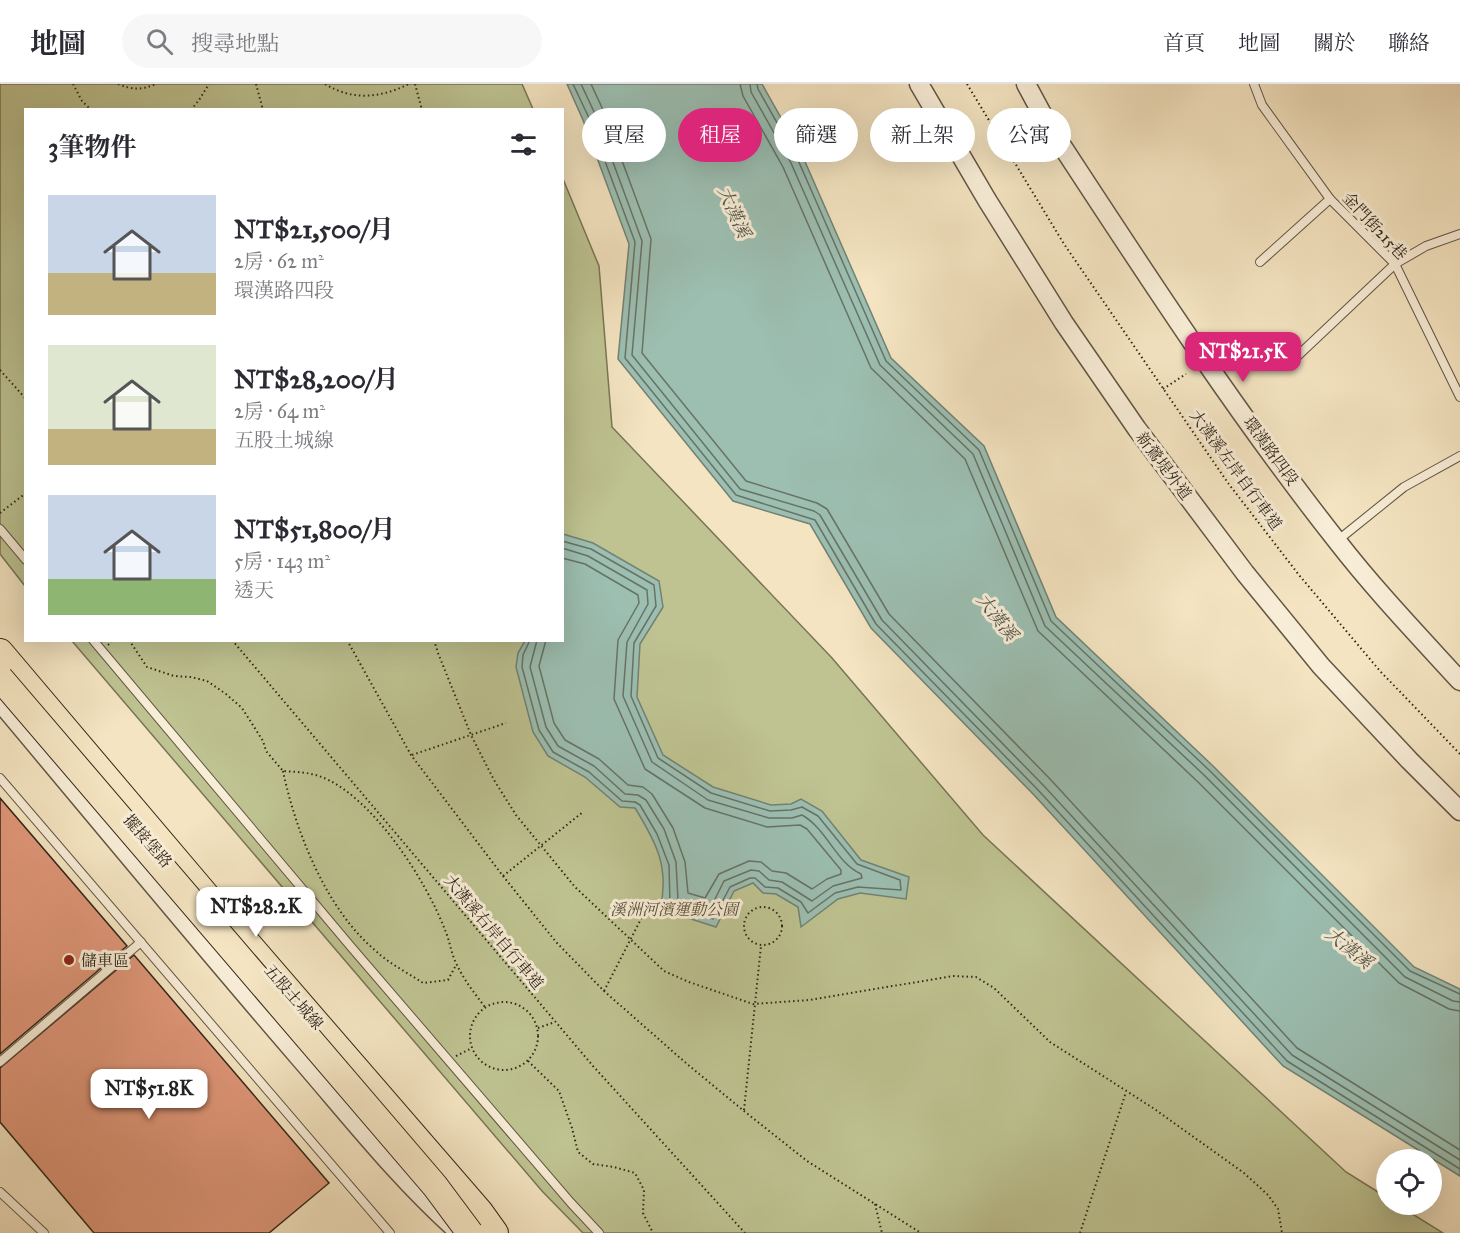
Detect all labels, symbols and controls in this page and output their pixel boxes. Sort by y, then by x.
search box [122,14,542,68]
icon: search [143,25,176,58]
text: 地圖 [30,26,86,61]
text: 搜尋地點 [191,30,279,57]
text: 首頁 [1163,30,1205,56]
text: 地圖 [1238,30,1280,56]
text: 關於 [1313,30,1355,56]
text: 聯絡 [1388,30,1430,56]
chip: 買屋 [582,108,666,162]
chip: 租屋 [678,108,762,162]
chip: 篩選 [774,108,858,162]
chip: 新上架 [870,108,975,162]
chip: 公寓 [987,108,1071,162]
icon: filters [507,128,540,161]
text: 3筆物件 [48,131,136,163]
water label: 大漢溪 [713,183,756,243]
street label: 金門街215巷 [1339,188,1411,264]
text: NT$21,500/月 [234,213,394,245]
icon: home [96,219,168,291]
text: 2房 · 62 m² [234,249,324,273]
text: 環漢路四段 [234,278,334,302]
pin: NT$21.5K [1181,332,1305,383]
text: NT$21.5K [1199,339,1287,363]
text: NT$28,200/月 [234,363,399,395]
icon: home [96,369,168,441]
text: 2房 · 64 m² [234,399,325,423]
street label: 大漢溪左岸自行車道 [1186,406,1286,534]
street label: 環漢路四段 [1240,413,1302,489]
text: 五股土城線 [234,428,334,452]
street label: 新鶯堤外道 [1132,428,1196,504]
text: NT$51,800/月 [234,513,396,545]
icon: home [96,519,168,591]
text: 5房 · 143 m² [234,549,330,573]
text: 透天 [234,578,274,602]
water label: 大漢溪 [972,589,1024,647]
street label: 擺接堡路 [120,811,176,871]
street label: 大漢溪右岸自行車道 [440,871,548,993]
pin: NT$28.2K [194,887,318,938]
text: NT$28.2K [210,894,302,918]
park label: 溪洲河濱運動公園 [610,900,741,919]
water label: 大漢溪 [1321,922,1378,975]
place label: 儲車區 [81,951,129,970]
marker: 儲車區 [62,953,76,967]
street label: 五股土城線 [261,961,327,1033]
pin: NT$51.8K [87,1069,211,1120]
text: NT$51.8K [105,1076,193,1100]
map controls [1376,1149,1442,1215]
button: locate [1376,1149,1442,1215]

